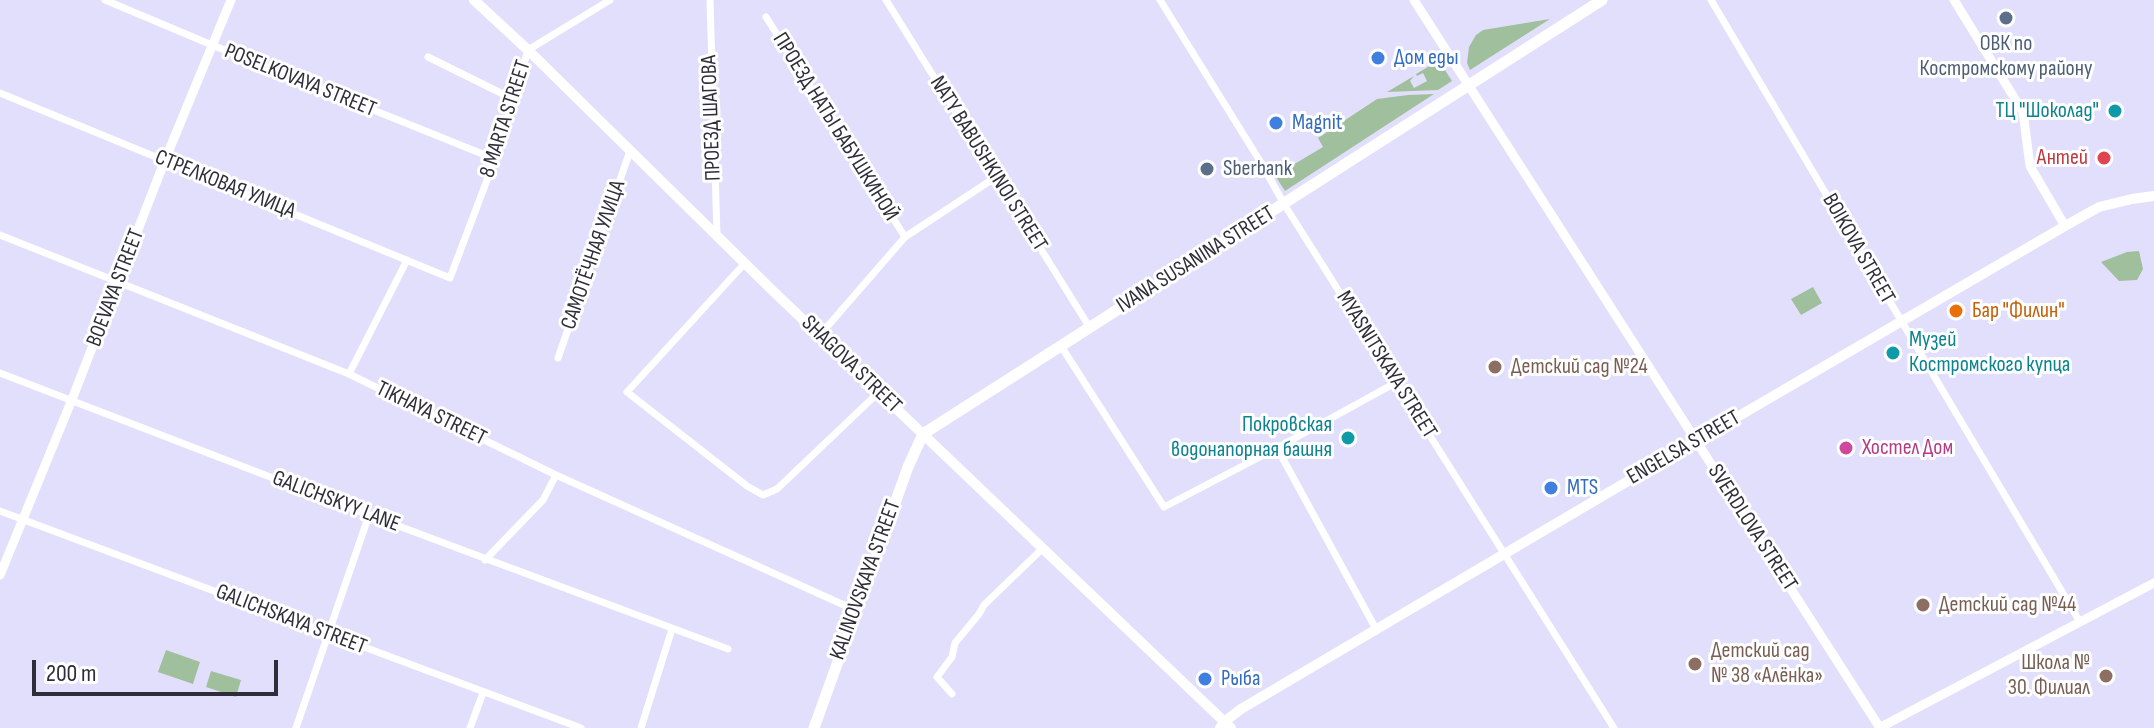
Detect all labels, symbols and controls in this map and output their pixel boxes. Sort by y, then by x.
marker: ОВК по Костромскому району [1997,9,2015,27]
street label: ПРОЕЗД НАТЫ БАБУШКИНОЙ [766,28,904,226]
place label: ОВК по Костромскому району [1920,31,2092,82]
street label: POSELKOVAYA STREET [220,39,380,123]
place label: Дом еды [1394,45,1458,71]
marker: Дом еды [1369,49,1387,67]
street label: ПРОЕЗД ШАГОВА [697,55,727,181]
street label: 8 MARTA STREET [475,57,537,181]
street label: NATY BABUSHKINOI STREET [923,72,1053,256]
place label: ТЦ "Шоколад" [1996,98,2099,124]
marker: ТЦ "Шоколад" [2106,102,2124,120]
place label: Magnit [1292,110,1343,136]
marker: Magnit [1267,114,1285,132]
street label: СТРЕЛКОВАЯ УЛИЦА [151,145,299,225]
place label: Антей [2037,145,2088,171]
marker: Антей [2095,149,2113,167]
place label: Sberbank [1223,156,1292,182]
marker: Sberbank [1198,160,1216,178]
street label: САМОТЁЧНАЯ УЛИЦА [556,177,632,333]
street label: BOIKOVA STREET [1816,189,1900,309]
street label: IVANA SUSANINA STREET [1112,201,1280,319]
street label: BOEVAYA STREET [81,225,151,351]
street label: MYASNITSKAYA STREET [1330,286,1442,444]
place label: Бар "Филин" [1972,298,2065,324]
marker: Бар "Филин" [1947,302,1965,320]
street label: SHAGOVA STREET [795,311,907,419]
place label: Музей Костромского купца [1909,327,2070,378]
marker: Музей Костромского купца [1884,344,1902,362]
place label: Детский сад №24 [1511,354,1648,380]
marker: Детский сад №24 [1486,358,1504,376]
street label: TIKHAYA STREET [372,376,490,452]
street label: ENGELSA STREET [1623,405,1745,491]
place label: Покровская водонапорная башня [1171,412,1332,464]
marker: Покровская водонапорная башня [1339,429,1357,447]
place label: Хостел Дом [1862,435,1953,461]
marker: Хостел Дом [1837,439,1855,457]
street label: SVERDLOVA STREET [1701,460,1803,596]
street label: GALICHSKYY LANE [269,466,403,538]
place label: MTS [1567,475,1598,501]
marker: MTS [1542,479,1560,497]
street label: KALINOVSKAYA STREET [825,496,907,664]
street label: GALICHSKAYA STREET [212,579,370,661]
place label: Детский сад №44 [1939,592,2076,618]
marker: Детский сад №44 [1914,596,1932,614]
place label: Детский сад № 38 «Алёнка» [1711,638,1823,690]
scale bar [36,644,282,694]
place label: Школа № 30. Филиал [2008,650,2090,702]
marker: Детский сад № 38 «Алёнка» [1686,655,1704,673]
text: 200 m [46,659,97,688]
place label: Рыба [1221,666,1260,692]
marker: Школа № 30. Филиал [2097,667,2115,685]
marker: Рыба [1196,670,1214,688]

